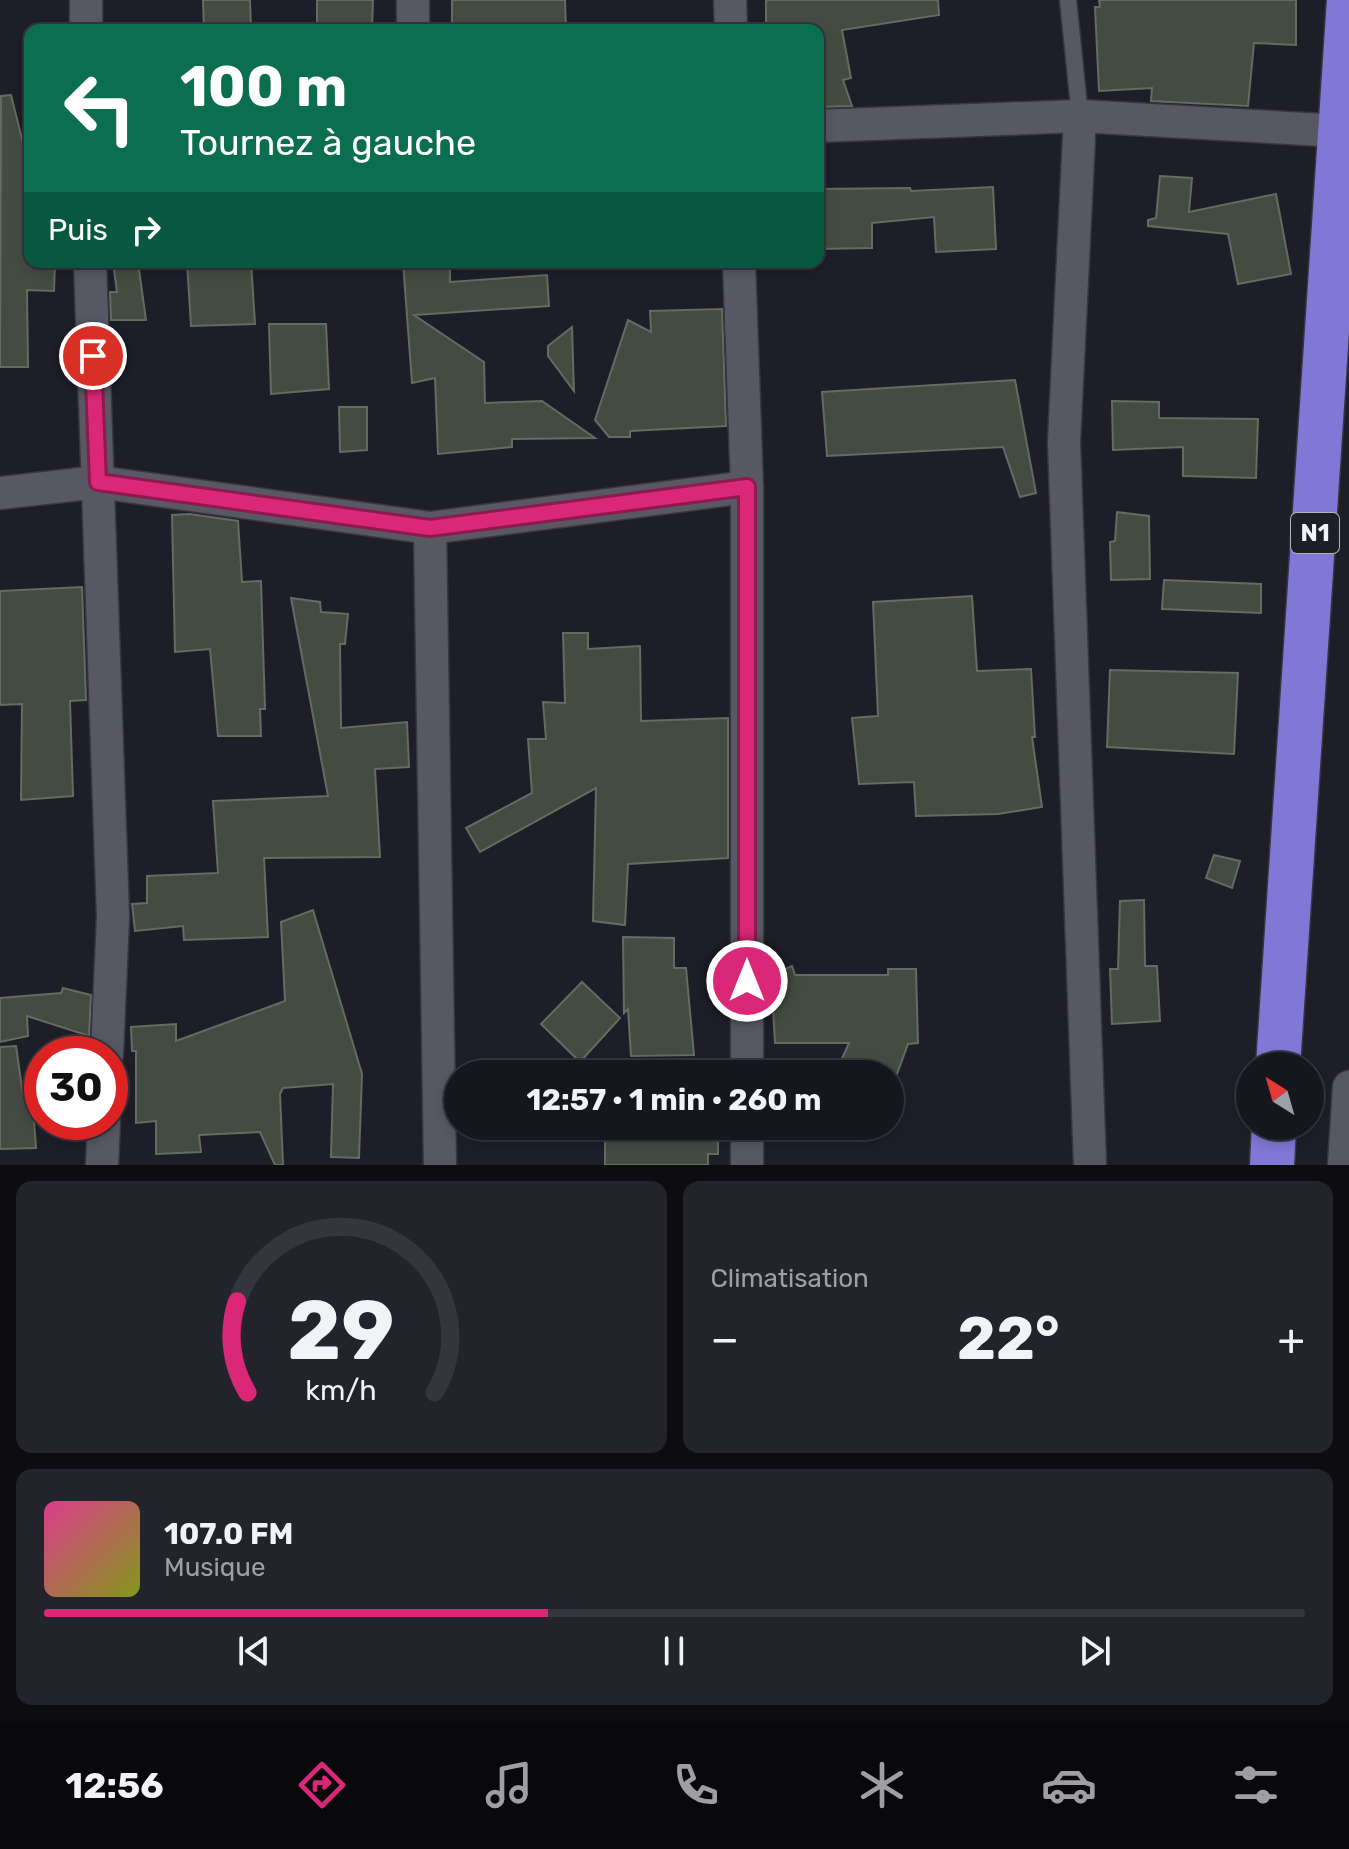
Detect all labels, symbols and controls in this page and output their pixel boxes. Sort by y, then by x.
text: 100 m [180,54,347,120]
icon: left [48,56,152,160]
text: Tournez à gauche [180,121,476,164]
icon: right [124,208,168,252]
text: Puis [48,212,108,248]
pin [59,322,127,390]
icon: arrive [71,334,115,378]
road number: N1 [1291,513,1339,553]
position arrow [705,939,789,1023]
speed limit sign: 30 [24,1036,128,1140]
north arrow [1236,1052,1324,1140]
map controls [1236,1052,1324,1140]
text: 12:57 · 1 min · 260 m [526,1082,822,1118]
text: Climatisation [711,1263,869,1294]
text: 29 [288,1281,395,1380]
text: 22° [957,1303,1060,1374]
text: − [711,1313,739,1365]
text: + [1278,1313,1305,1365]
text: km/h [306,1373,377,1407]
text: 107.0 FM [164,1516,293,1552]
text: Musique [164,1552,266,1583]
icon: previous [232,1629,276,1673]
icon: pause [652,1629,696,1673]
icon: next [1073,1629,1117,1673]
icon: directions [294,1757,350,1813]
icon: music [481,1757,537,1813]
icon: phone [668,1757,724,1813]
icon: climate [854,1757,910,1813]
icon: car [1041,1757,1097,1813]
icon: filters [1228,1757,1284,1813]
text: 12:56 [65,1764,164,1807]

